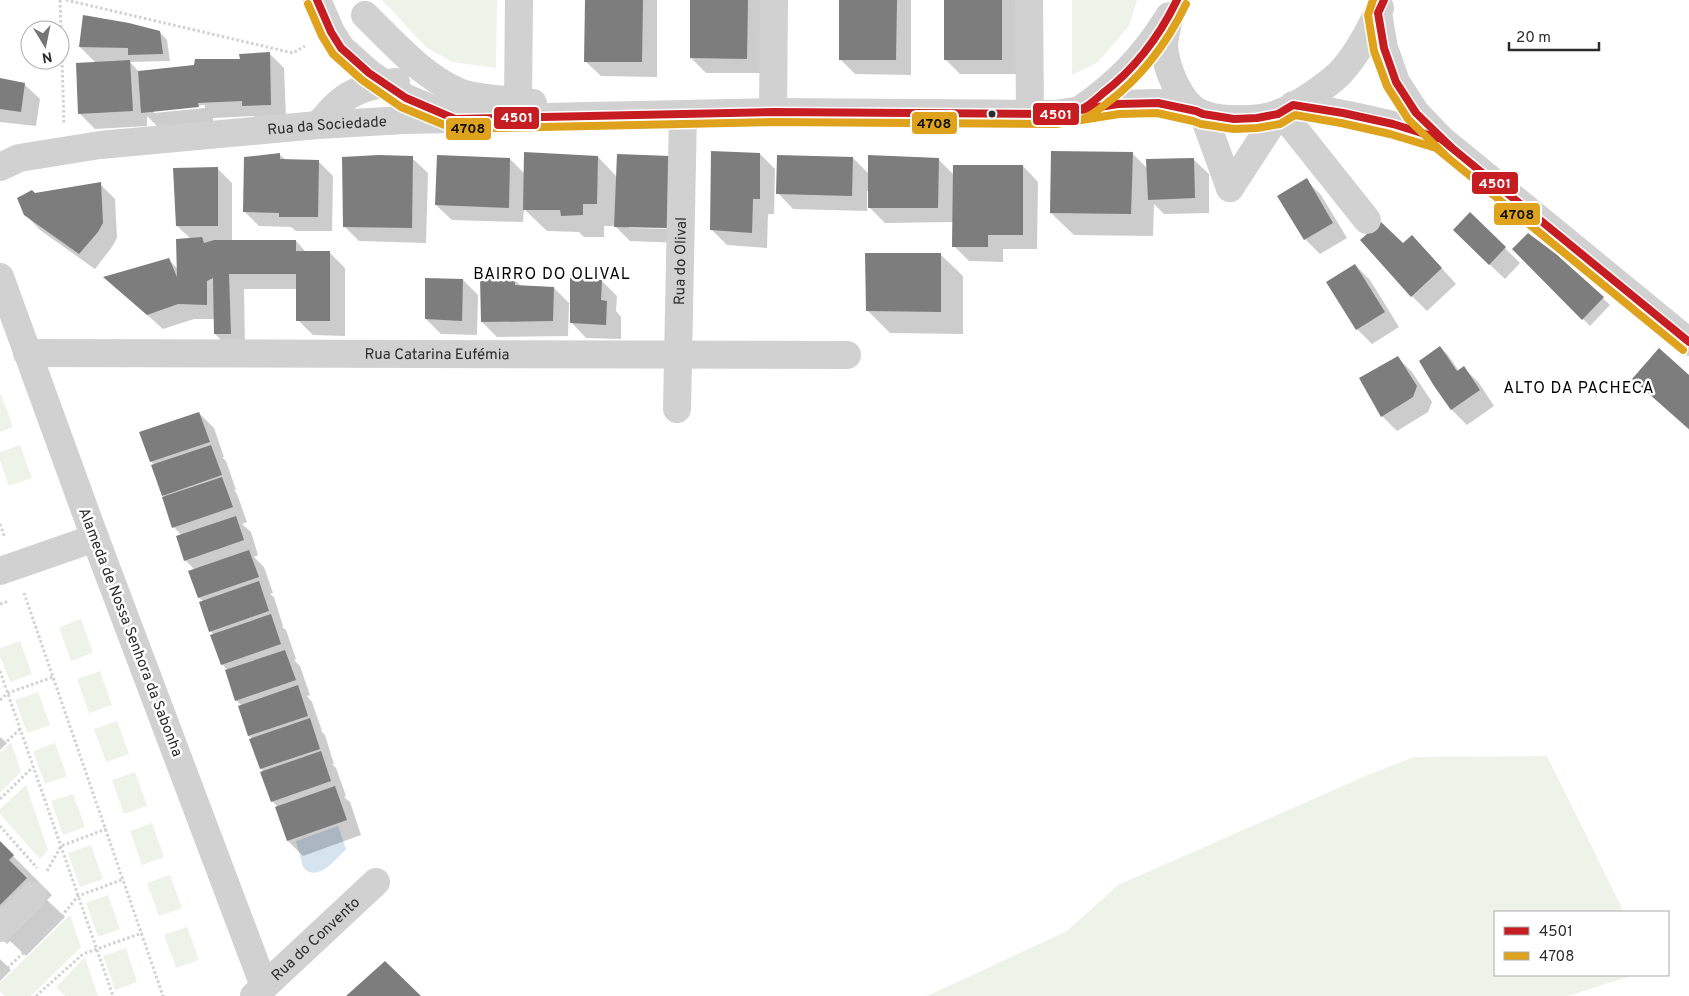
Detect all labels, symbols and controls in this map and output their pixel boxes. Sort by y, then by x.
north arrow [20,20,70,70]
scale bar [1509,20,1599,52]
text: 20 m [1516,29,1551,48]
text: N [41,47,53,66]
line badge: 4501 [1032,102,1080,126]
line badge: 4501 [493,106,540,130]
text: 4501 [1040,107,1072,124]
unlabelled marker [987,109,997,119]
text: 4501 [501,110,533,127]
line badge: 4708 [911,111,958,135]
street label: Rua da Sociedade [267,113,387,141]
text: 4708 [917,116,951,133]
line badge: 4708 [445,117,492,141]
text: 4708 [451,121,485,138]
line badge: 4501 [1471,171,1519,195]
text: 4501 [1479,176,1511,193]
line badge: 4708 [1493,202,1541,226]
text: 4708 [1500,207,1534,224]
street label: Rua do Olival [671,217,692,305]
district label: BAIRRO DO OLIVAL [473,265,631,285]
street label: Rua Catarina Eufémia [365,346,509,365]
district label: ALTO DA PACHECA [1503,379,1655,399]
street label: Alameda de Nossa Senhora da Sabonha [73,505,186,760]
street label: Rua do Convento [268,894,365,986]
legend [1494,911,1669,976]
text: 4501 [1539,923,1573,942]
text: 4708 [1539,948,1574,967]

